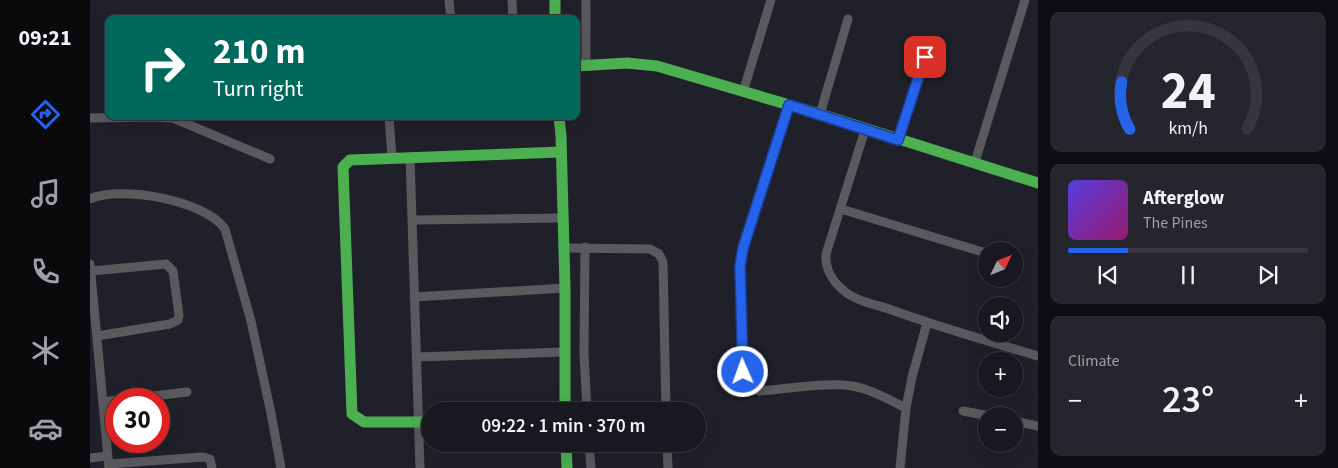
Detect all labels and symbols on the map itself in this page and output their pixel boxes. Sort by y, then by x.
pin [904,36,946,78]
north arrow [978,242,1022,288]
position arrow [716,345,768,397]
speed limit sign: 30 [105,388,170,453]

